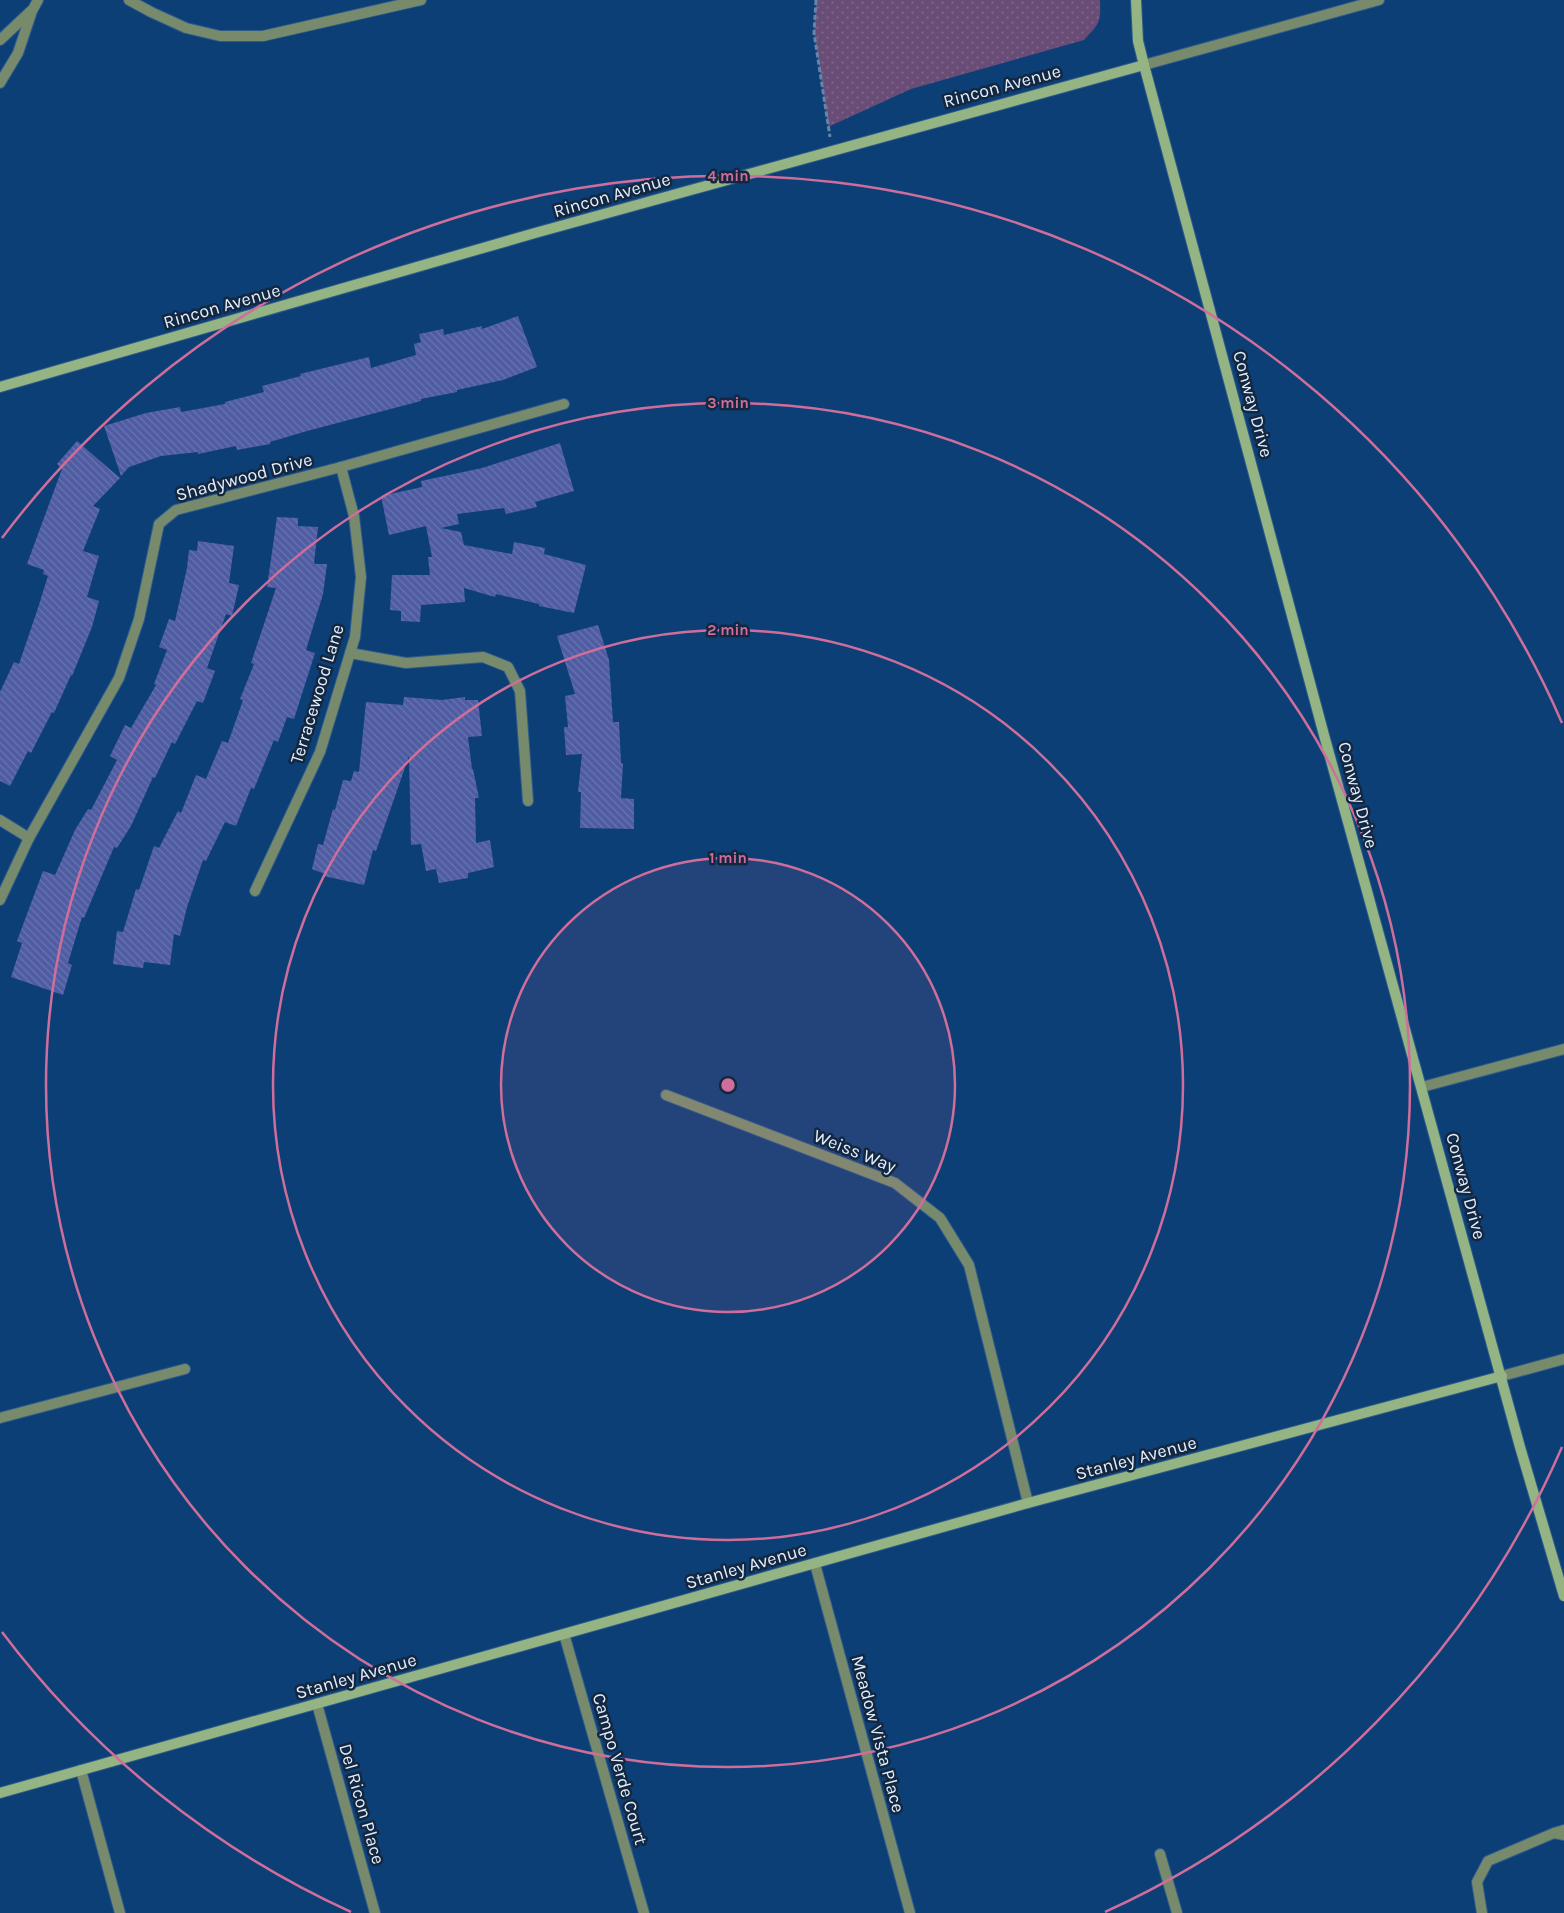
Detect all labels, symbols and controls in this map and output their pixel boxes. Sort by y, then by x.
street label: Rincon Avenue [941,60,1063,112]
text: 4 min [707,167,749,185]
street label: Rincon Avenue [551,168,673,222]
street label: Rincon Avenue [161,279,283,333]
street label: Conway Drive [1228,348,1278,460]
text: 3 min [707,394,749,412]
street label: Shadywood Drive [173,448,315,506]
text: 2 min [707,621,749,639]
street label: Terracewood Lane [285,622,349,766]
street label: Conway Drive [1333,739,1383,851]
text: 1 min [709,849,747,867]
centre of rings [719,1076,737,1094]
street label: Weiss Way [810,1124,900,1178]
street label: Conway Drive [1441,1130,1491,1242]
street label: Stanley Avenue [1073,1431,1199,1485]
street label: Stanley Avenue [683,1538,809,1594]
street label: Stanley Avenue [293,1648,419,1704]
street label: Meadow Vista Place [846,1653,910,1815]
street label: Campo Verde Court [588,1691,652,1848]
street label: Del Ricon Place [334,1741,390,1867]

